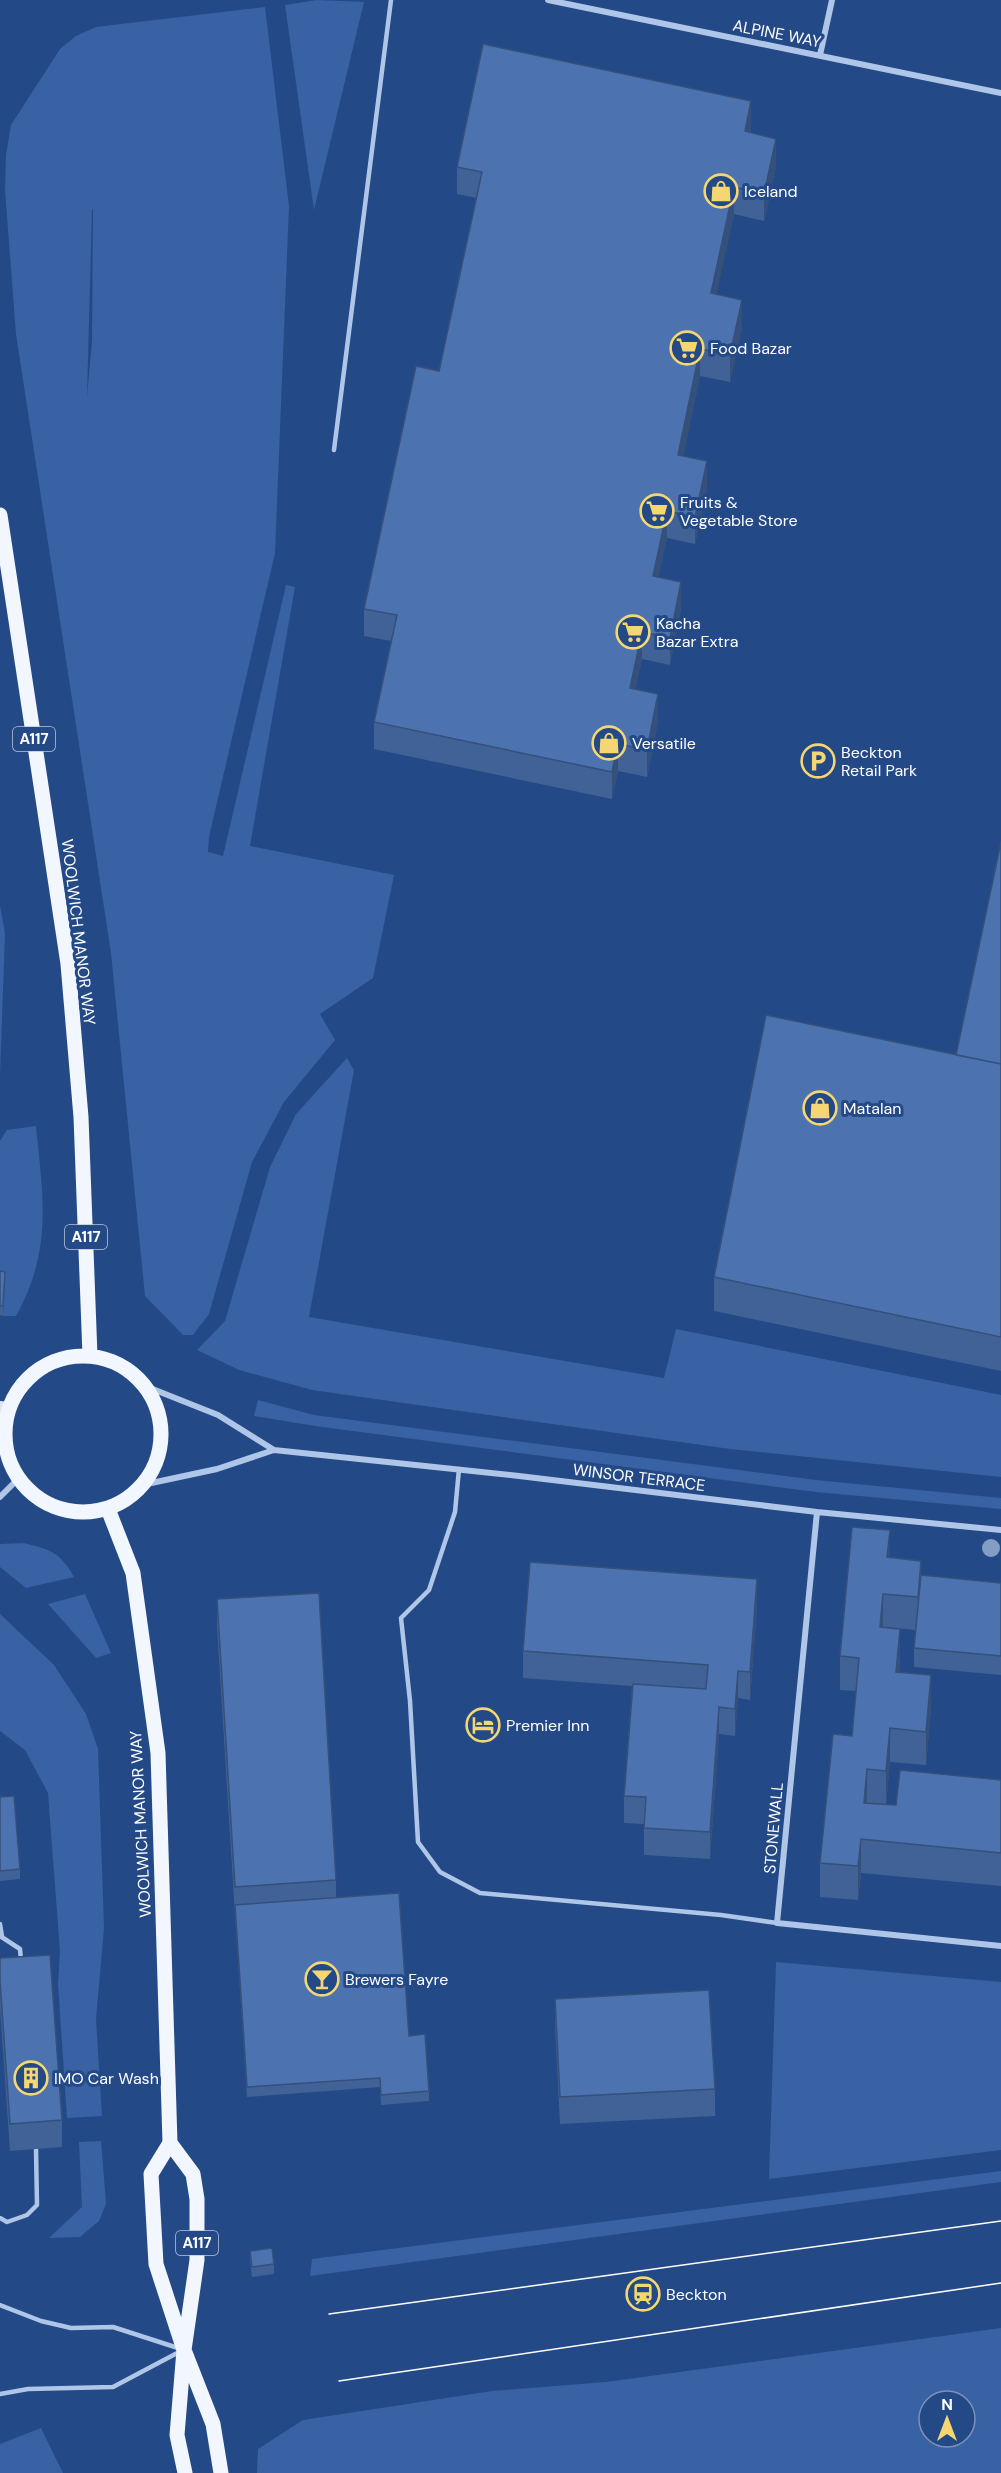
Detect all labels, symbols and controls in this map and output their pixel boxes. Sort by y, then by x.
street label: ALPINE WAY [731,15,823,52]
shop icon: Iceland [703,173,739,209]
place label: Iceland [744,181,797,202]
supermarket icon: Food Bazar [669,330,705,366]
place label: Food Bazar [710,338,792,359]
place label: Fruits & Vegetable Store [680,492,798,531]
supermarket icon: Fruits & Vegetable Store [639,493,675,529]
place label: Kacha Bazar Extra [656,613,738,652]
supermarket icon: Kacha Bazar Extra [615,614,651,650]
shop icon: Versatile [591,725,627,761]
road number: A117 [13,727,55,751]
place label: Versatile [632,733,696,754]
place label: Beckton Retail Park [841,742,917,781]
parking icon: Beckton Retail Park [800,743,836,779]
street label: WOOLWICH MANOR WAY [57,838,100,1026]
shop icon: Matalan [802,1090,838,1126]
place label: Matalan [843,1098,901,1119]
road number: A117 [65,1225,107,1249]
street label: WINSOR TERRACE [572,1459,706,1496]
hotel icon: Premier Inn [465,1707,501,1743]
place label: Premier Inn [506,1715,589,1736]
street label: WOOLWICH MANOR WAY [125,1730,156,1918]
street label: STONEWALL [759,1781,788,1875]
bar icon: Brewers Fayre [304,1961,340,1997]
place label: Brewers Fayre [345,1969,448,1990]
building icon: IMO Car Wash [13,2060,49,2096]
place label: IMO Car Wash [54,2068,159,2089]
road number: A117 [176,2231,218,2255]
station icon: Beckton [625,2276,661,2312]
place label: Beckton [666,2284,727,2305]
north arrow [917,2389,977,2449]
text: N [941,2394,953,2415]

